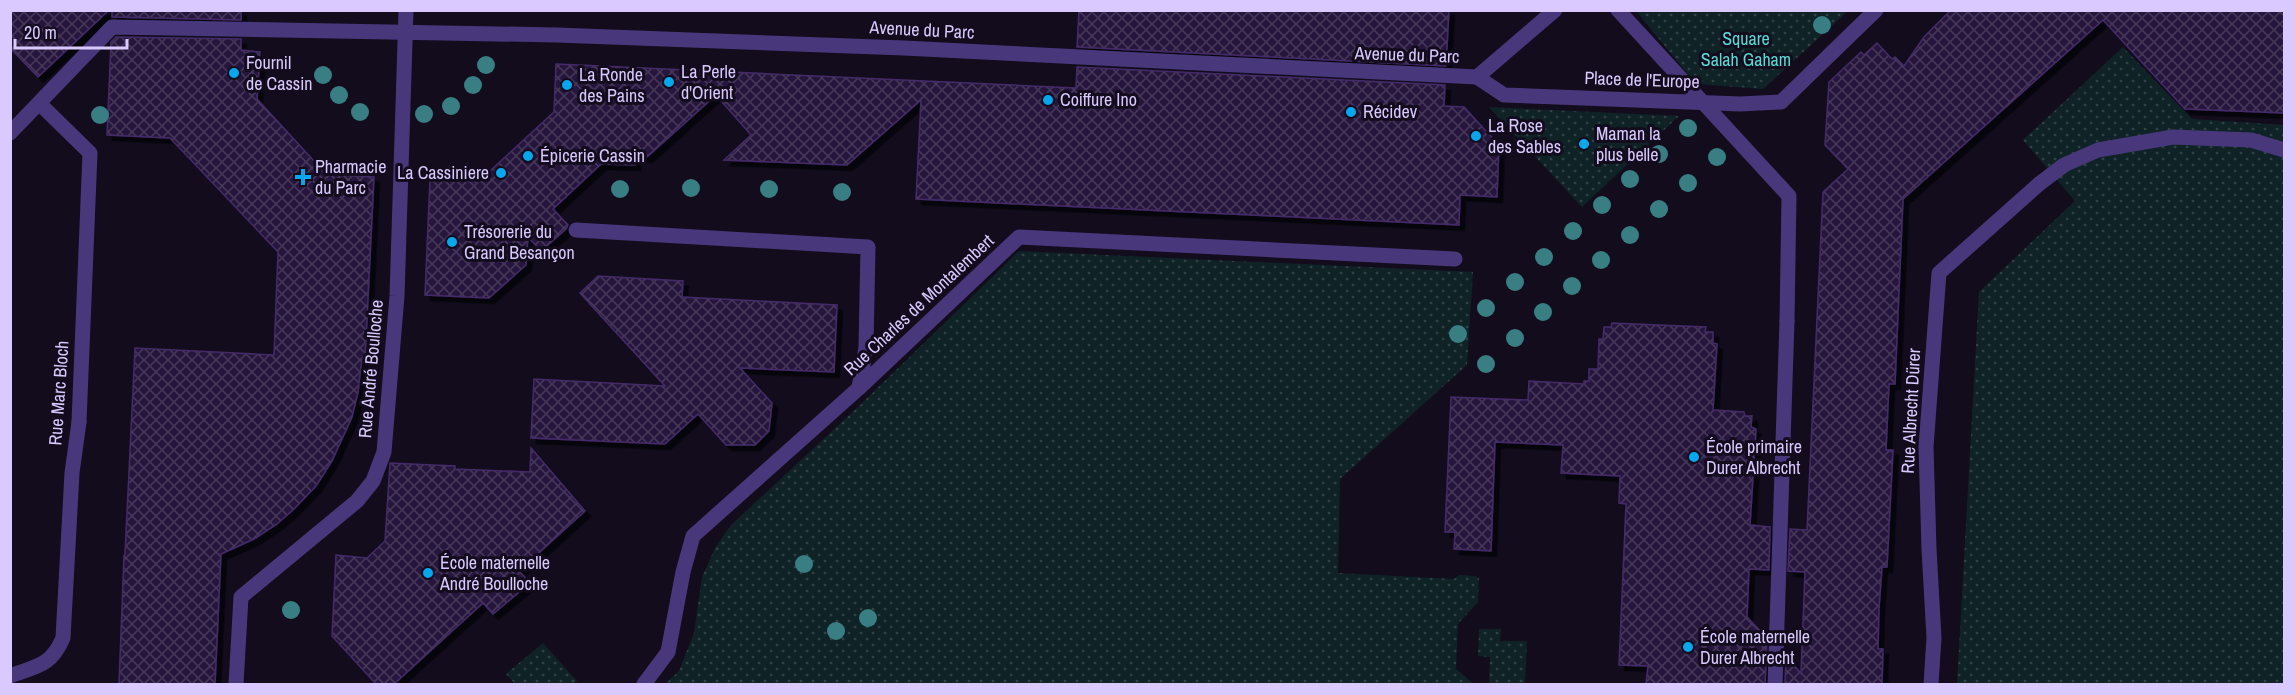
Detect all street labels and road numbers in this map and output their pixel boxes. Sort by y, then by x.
street label: Avenue du Parc [868,14,975,45]
street label: Avenue du Parc [1353,40,1460,69]
street label: Place de l'Europe [1584,65,1700,94]
street label: Rue Charles de Montalembert [838,228,999,381]
street label: Rue André Boulloche [352,299,389,439]
street label: Rue Marc Bloch [42,340,75,446]
street label: Rue Albrecht Dürer [1895,348,1926,474]

